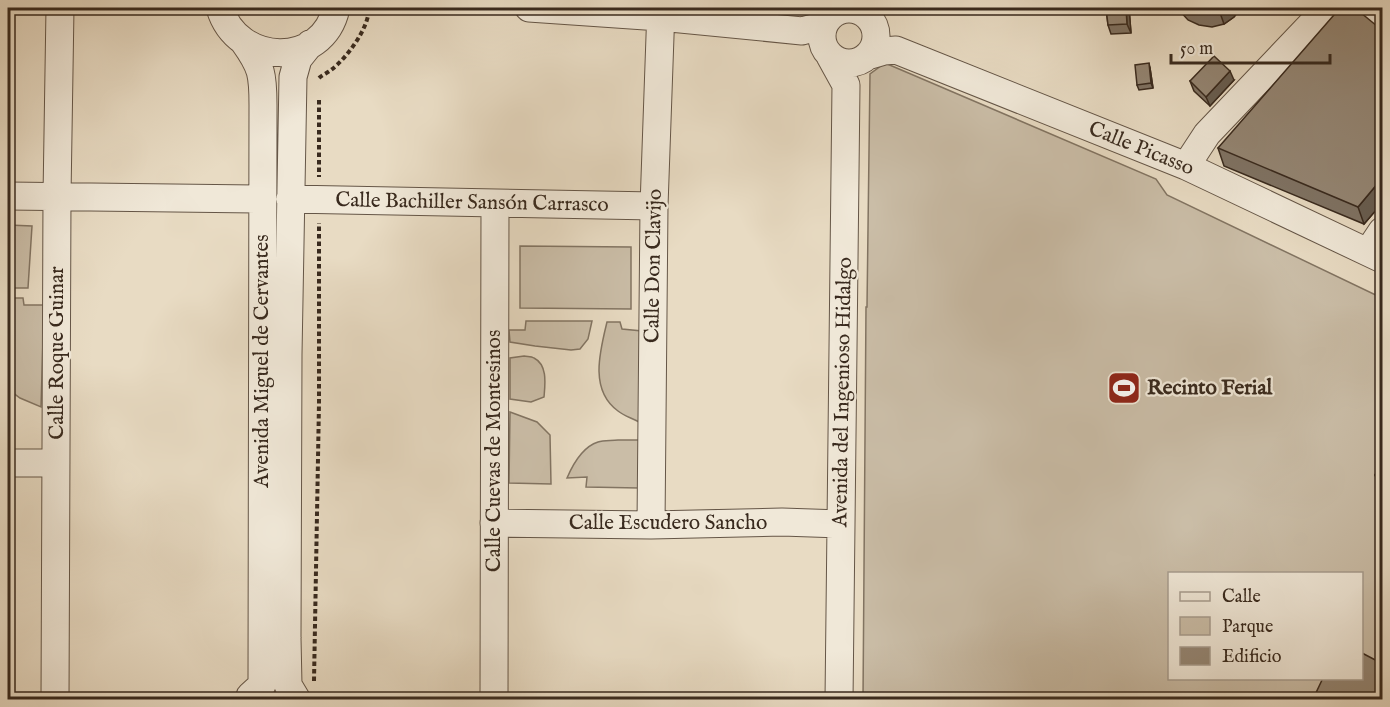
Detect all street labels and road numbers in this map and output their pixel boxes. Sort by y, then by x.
street label: Calle Picasso [1084,116,1198,182]
street label: Calle Bachiller Sansón Carrasco [335,187,609,219]
street label: Calle Don Clavijo [639,189,669,343]
street label: Avenida Miguel de Cervantes [249,234,276,489]
street label: Avenida del Ingenioso Hidalgo [827,257,859,528]
street label: Calle Roque Guinar [44,266,71,440]
street label: Calle Cuevas de Montesinos [481,330,508,572]
street label: Calle Escudero Sancho [569,510,767,537]

